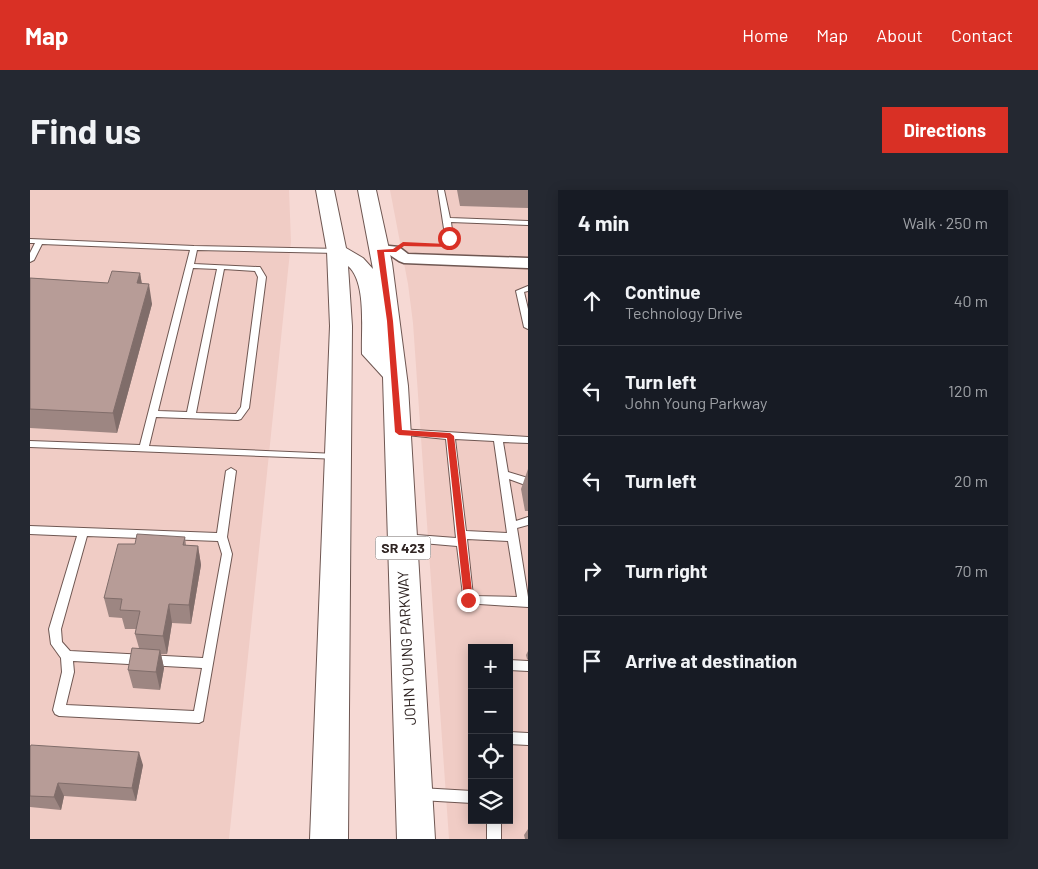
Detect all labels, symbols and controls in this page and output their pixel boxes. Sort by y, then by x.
text: Map [25,21,68,50]
text: Home [742,24,788,46]
text: Map [816,24,848,46]
text: About [876,24,923,46]
text: Contact [951,24,1013,46]
button: Directions [882,107,1008,153]
text: Find us [30,109,141,151]
text: 4 min [578,210,629,235]
text: Walk · 250 m [903,213,988,232]
route start [438,227,461,250]
text: Continue [625,280,701,303]
icon: ahead [578,287,606,315]
text: 40 m [954,291,988,310]
text: Technology Drive [625,303,743,322]
text: Turn left [625,370,696,393]
icon: left [578,377,606,405]
text: 120 m [948,381,988,400]
text: John Young Parkway [625,393,767,412]
icon: left [578,467,606,495]
text: Turn left [625,469,696,492]
text: 20 m [954,471,988,490]
road number: SR 423 [376,536,430,559]
icon: right [578,557,606,585]
text: Turn right [625,559,707,582]
text: 70 m [955,561,988,580]
street label: JOHN YOUNG PARKWAY [393,570,419,726]
route end [457,589,480,612]
map controls [468,644,513,824]
button: + [468,644,513,689]
icon: arrive [578,647,606,675]
text: Arrive at destination [625,649,797,672]
button: − [468,689,513,734]
button: locate [468,734,513,779]
button: layers [468,779,513,824]

